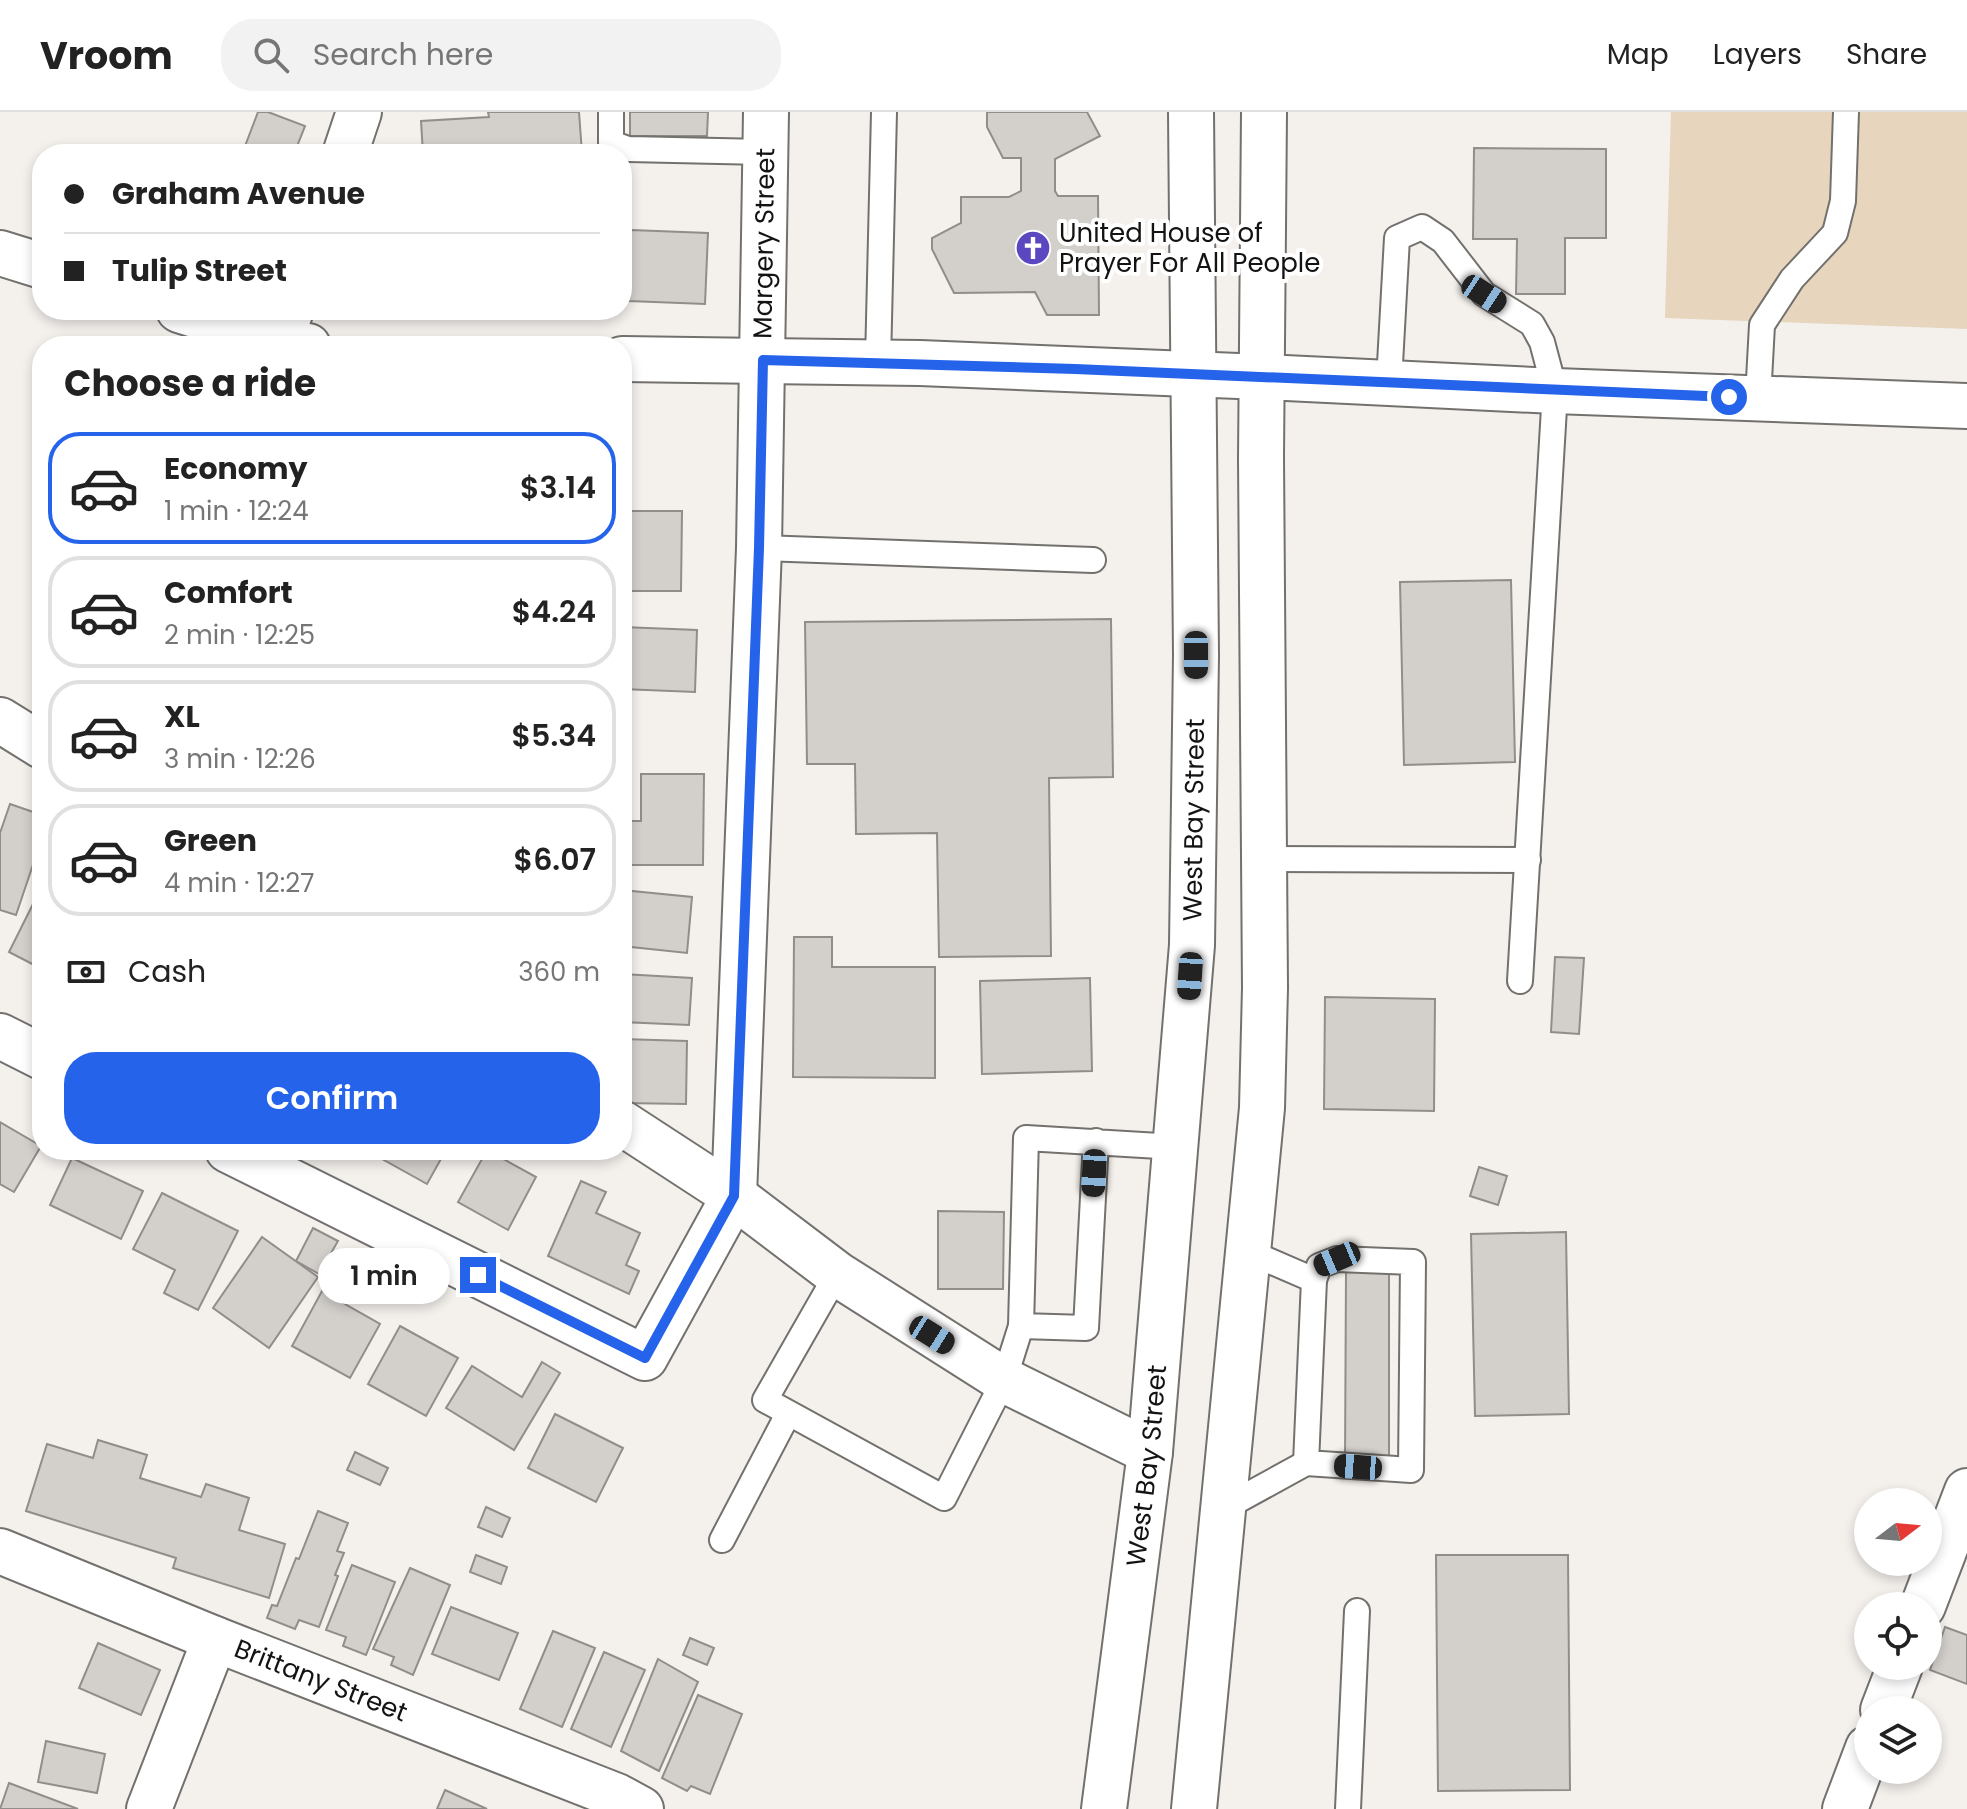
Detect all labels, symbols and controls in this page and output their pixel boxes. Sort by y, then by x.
search box [221,19,781,91]
text: Vroom [40,29,173,82]
icon: search [249,33,293,77]
text: Search here [313,33,493,76]
text: Map [1607,35,1669,74]
text: Layers [1713,35,1802,74]
text: Share [1846,35,1927,74]
street label: Margery Street [744,148,783,339]
text: Graham Avenue [112,172,365,215]
place label: United House of Prayer For All People [1059,215,1320,281]
church icon: United House of Prayer For All People [1014,229,1052,267]
text: Tulip Street [112,249,287,292]
car [1457,271,1511,317]
text: Choose a ride [64,358,316,409]
route start [1711,379,1747,415]
text: Economy [164,447,308,490]
icon: car [68,452,140,524]
text: $3.14 [520,466,596,509]
text: 1 min · 12:24 [164,493,309,529]
text: Comfort [164,571,293,614]
icon: car [68,576,140,648]
text: $4.24 [512,590,596,633]
text: 2 min · 12:25 [164,617,315,653]
car [1184,631,1208,679]
text: XL [164,695,200,738]
icon: car [68,700,140,772]
text: $5.34 [511,714,596,757]
street label: West Bay Street [1174,718,1213,921]
text: 3 min · 12:26 [164,741,316,777]
text: Green [164,819,257,862]
icon: car [68,824,140,896]
text: $6.07 [514,838,596,881]
text: 4 min · 12:27 [164,865,314,901]
icon: cash [64,950,108,994]
text: Cash [128,950,206,993]
car [1176,951,1204,1001]
text: 360 m [518,954,600,990]
button: Confirm [64,1052,600,1144]
car [1081,1148,1107,1198]
car [1310,1239,1364,1279]
callout: 1 min [318,1247,450,1303]
route end [460,1257,496,1293]
text: 1 min [350,1258,418,1294]
car [905,1312,959,1358]
street label: West Bay Street [1117,1363,1175,1569]
car [1333,1453,1383,1481]
north arrow [1854,1488,1942,1576]
map controls [1854,1488,1942,1784]
button: locate [1854,1592,1942,1680]
street label: Brittany Street [229,1630,413,1730]
button: layers [1854,1696,1942,1784]

